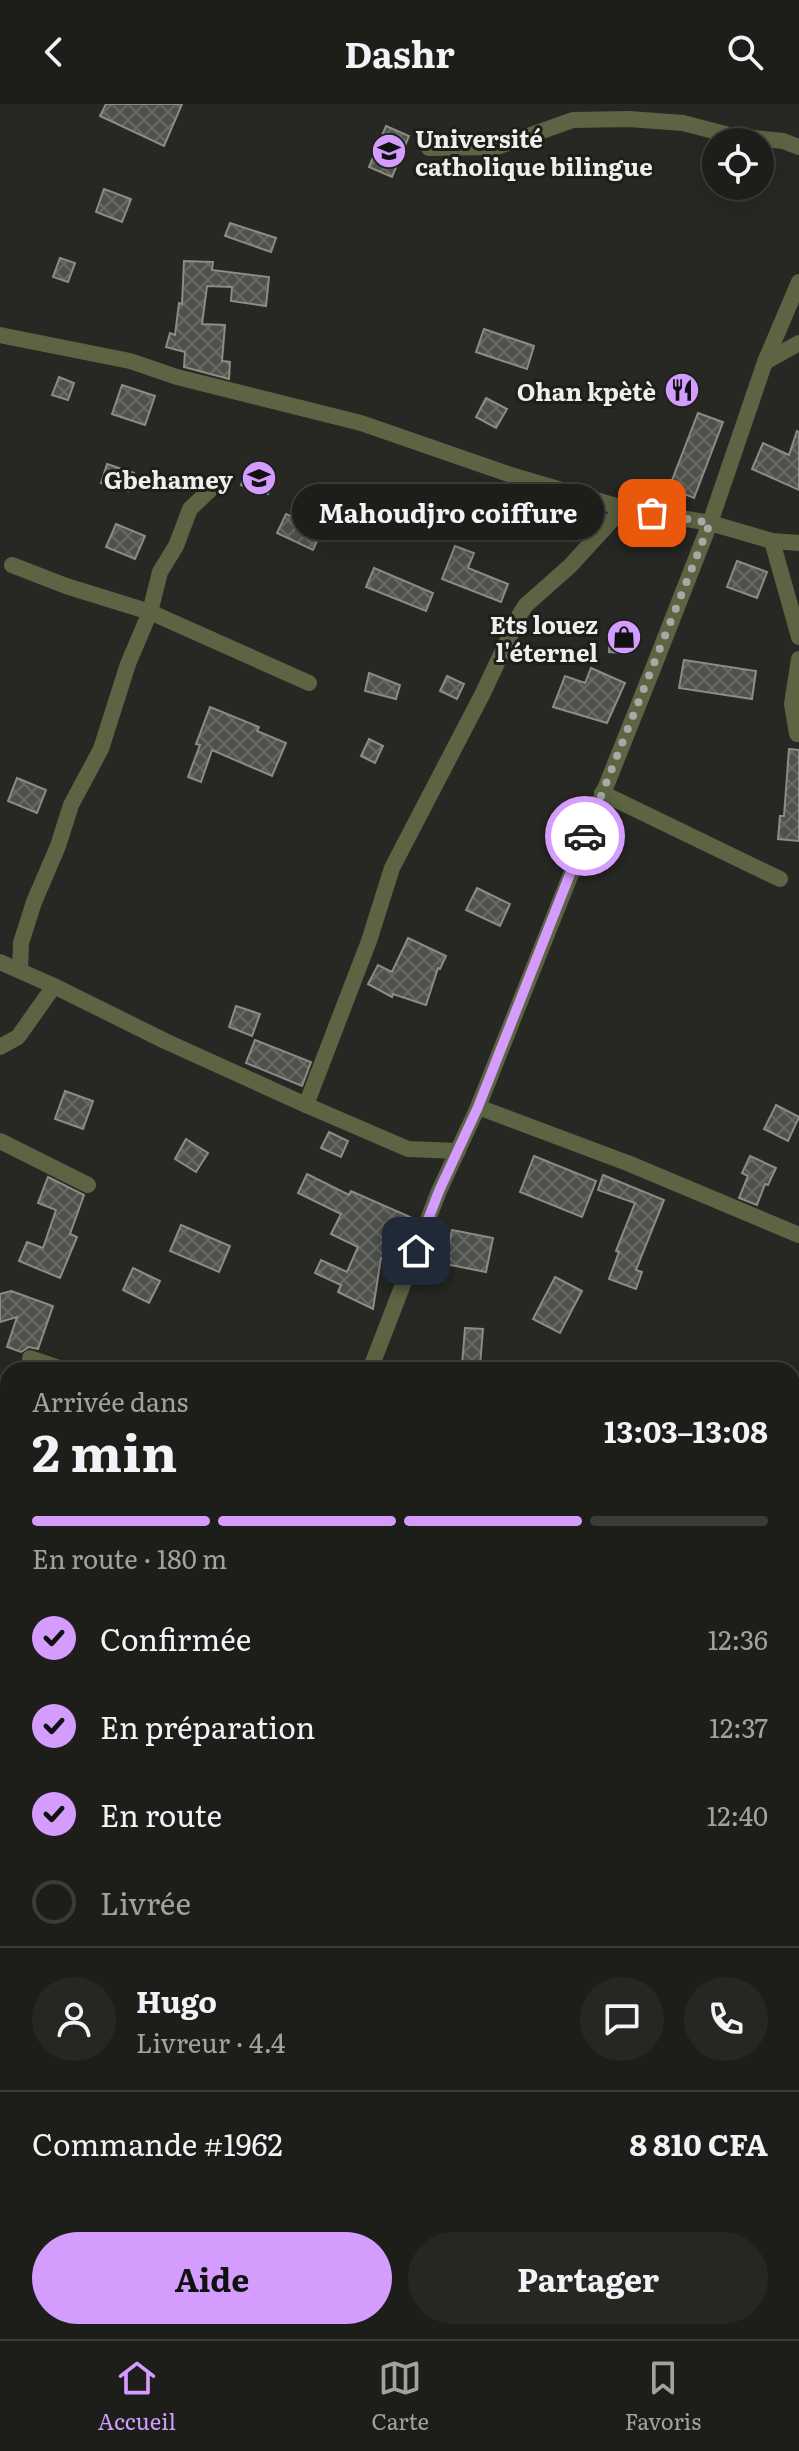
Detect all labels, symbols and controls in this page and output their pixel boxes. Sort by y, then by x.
text: Dashr [344,26,455,79]
icon: back [32,30,76,74]
icon: search [723,30,767,74]
place label: Université catholique bilingue [415,120,653,183]
map controls [702,128,774,200]
button: locate [702,128,774,200]
school or university icon: Université catholique bilingue [370,132,408,170]
restaurant icon: Ohan kpètè [663,371,701,409]
place label: Ohan kpètè [517,373,656,408]
school or university icon: Gbehamey [240,459,278,497]
place label: Gbehamey [104,461,233,496]
pin [618,479,686,547]
callout: Mahoudjro coiffure [292,485,604,541]
icon: bag [630,491,674,535]
text: Mahoudjro coiffure [318,492,578,531]
place label: Ets louez l'éternel [490,606,598,669]
shop icon: Ets louez l'éternel [605,618,643,656]
courier [545,796,625,876]
icon: car [563,814,607,858]
pin [382,1217,450,1285]
icon: home [394,1229,438,1273]
text: Arrivée dans [32,1381,188,1420]
text: 13:03–13:08 [604,1408,768,1452]
text: 2 min [32,1411,177,1488]
text: En route · 180 m [32,1538,227,1577]
icon: check [32,1616,76,1660]
text: Confirmée [100,1616,251,1660]
text: 12:36 [708,1619,768,1658]
icon: check [32,1704,76,1748]
text: En préparation [100,1704,315,1748]
text: 12:37 [709,1707,768,1746]
icon: check [32,1792,76,1836]
text: En route [100,1792,222,1836]
text: 12:40 [707,1795,768,1834]
text: Livrée [100,1880,191,1924]
button: person [32,1977,116,2061]
button: chat [580,1977,664,2061]
button: phone [684,1977,768,2061]
text: Hugo [136,1978,217,2022]
text: Livreur · 4.4 [136,2022,285,2061]
text: Commande #1962 [32,2121,283,2165]
text: 8 810 CFA [629,2121,768,2165]
button: Aide [32,2232,392,2324]
button: Partager [408,2232,768,2324]
tab: Accueil [98,2356,176,2437]
tab: Carte [372,2356,429,2437]
tab: Favoris [625,2356,701,2437]

